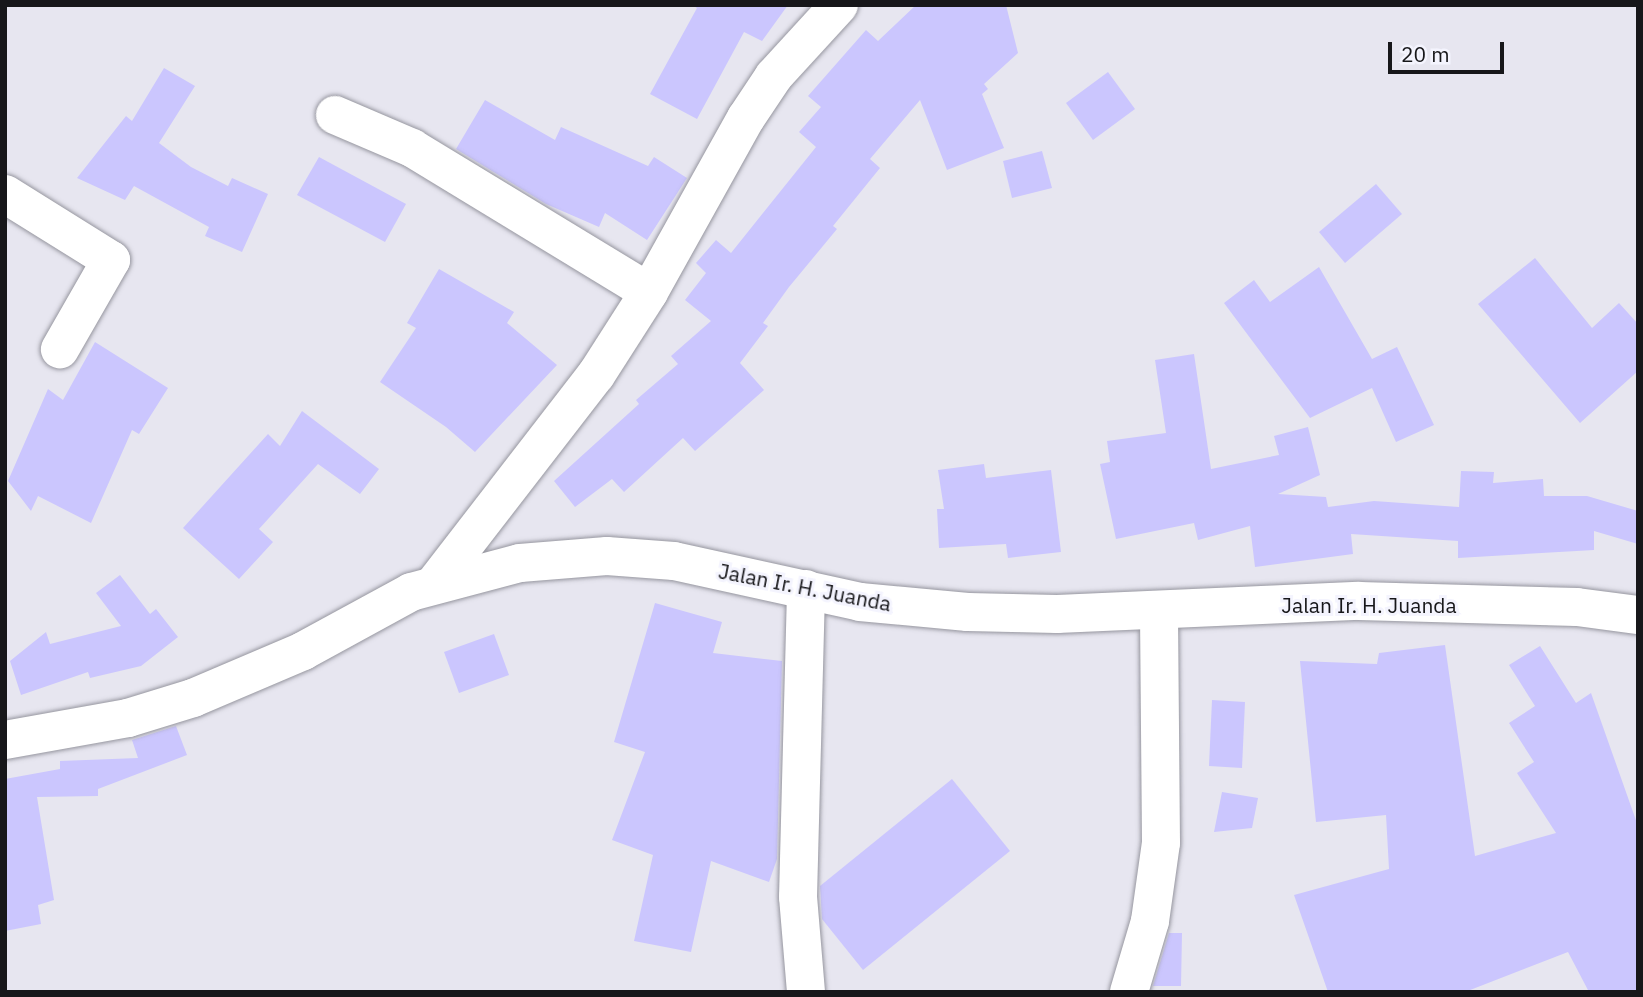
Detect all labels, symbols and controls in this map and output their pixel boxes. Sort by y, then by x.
scale bar [1391,28,1506,72]
text: 20 m [1401,40,1450,68]
street label: Jalan Ir. H. Juanda [716,558,894,616]
street label: Jalan Ir. H. Juanda [1281,592,1457,618]

